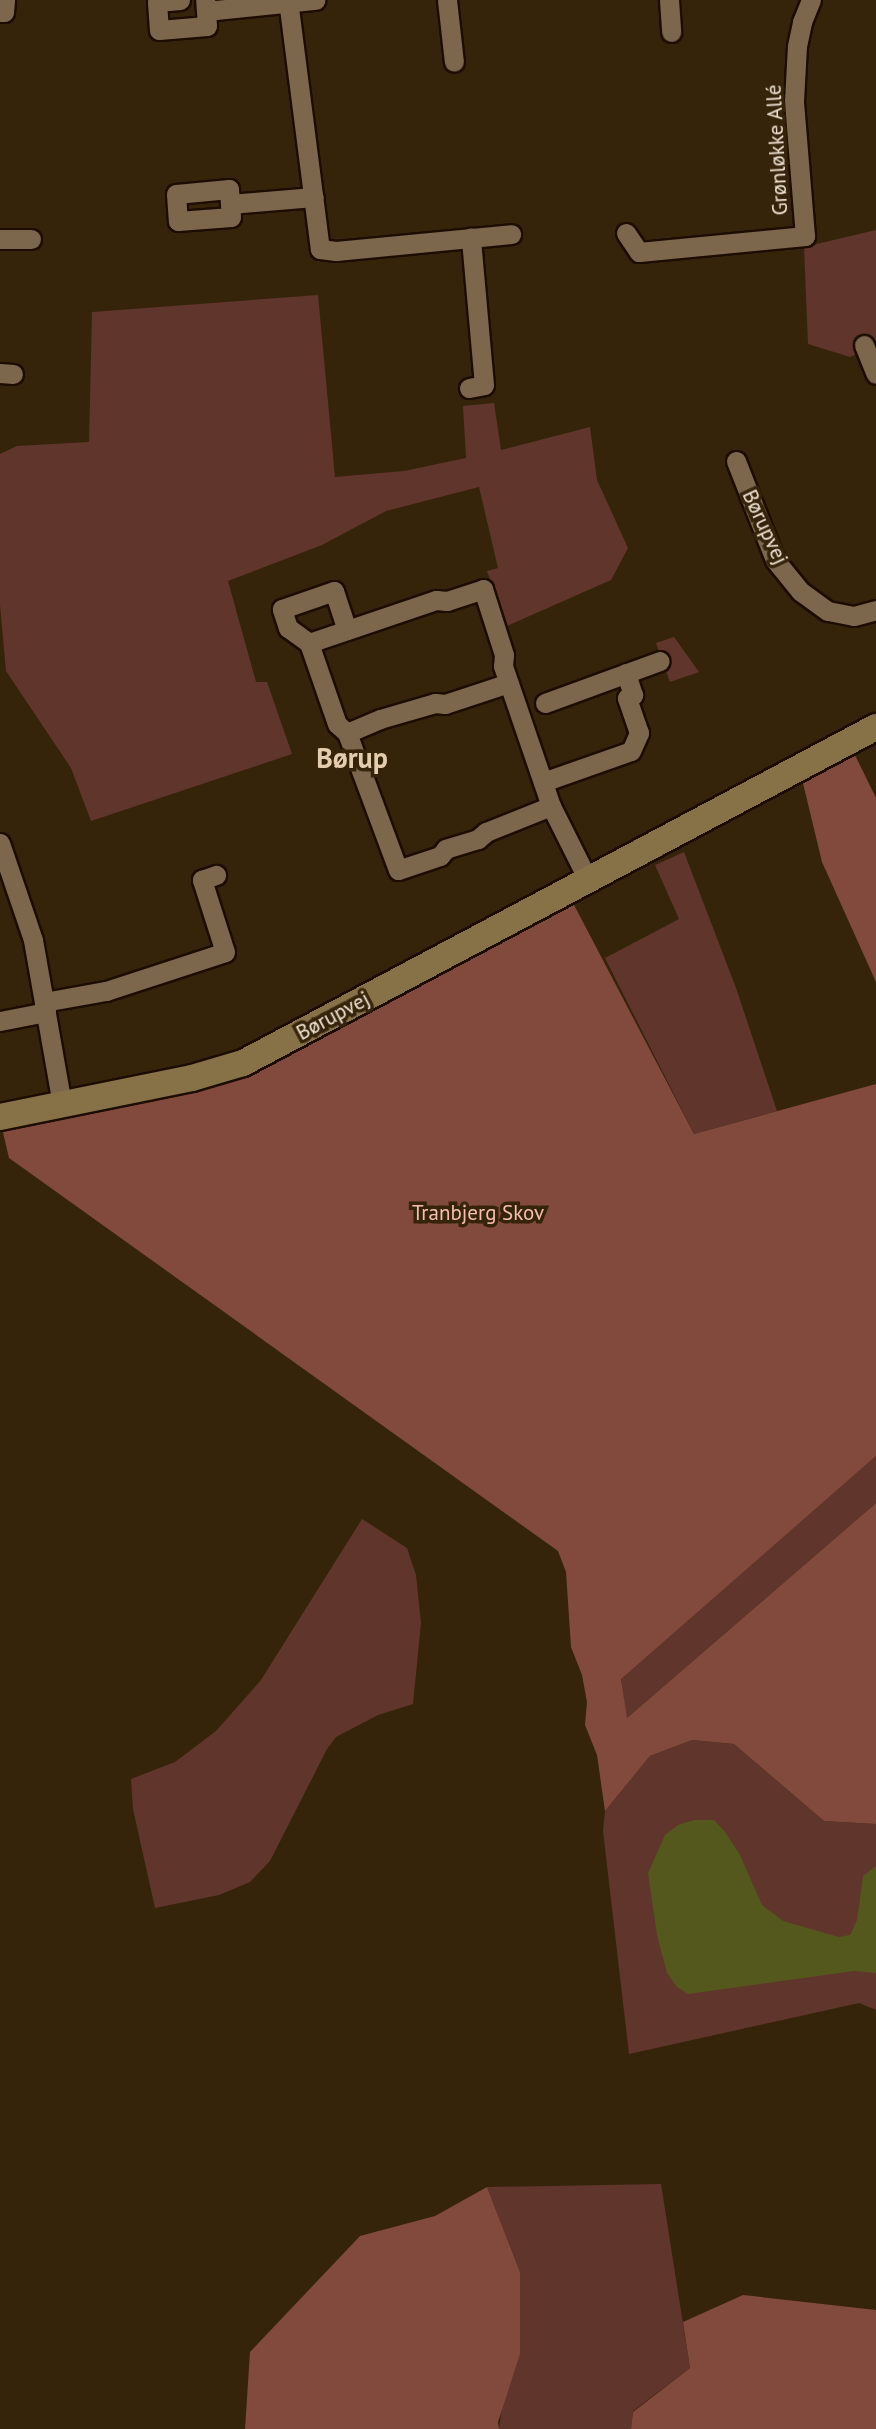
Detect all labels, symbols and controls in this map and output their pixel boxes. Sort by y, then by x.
street label: Grønløkke Allé [761,84,793,216]
street label: Børupvej [737,486,793,568]
district label: Børup [316,741,388,775]
street label: Børupvej [292,986,374,1046]
park label: Tranbjerg Skov [412,1200,544,1226]

